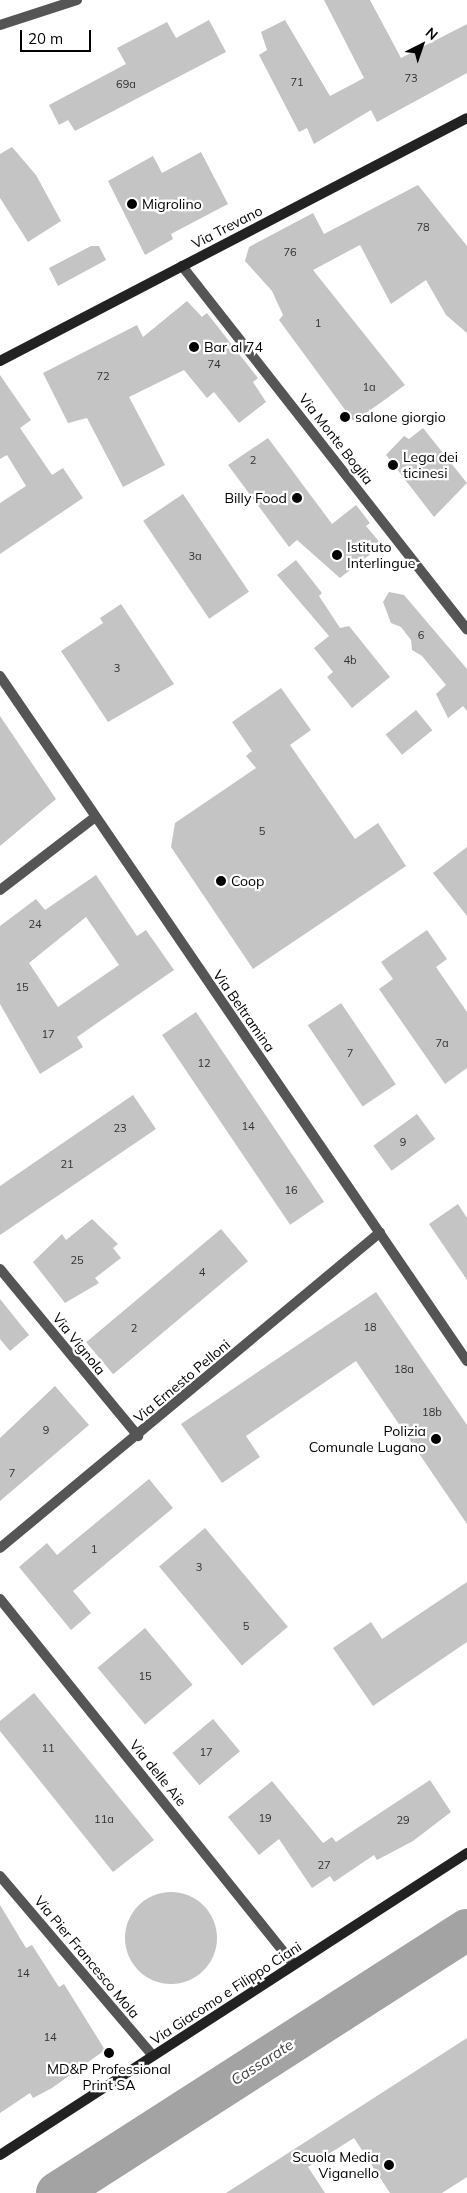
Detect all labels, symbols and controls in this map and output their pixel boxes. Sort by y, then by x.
scale bar [22,20,94,52]
north arrow [397,20,447,70]
text: N [422,23,442,44]
text: 20 m [28,29,63,48]
house number: 73 [404,71,418,85]
house number: 71 [290,75,304,89]
house number: 69a [116,77,136,91]
place label: Migrolino [142,196,202,212]
marker: Migrolino [126,198,138,210]
street label: Via Trevano [189,202,265,252]
house number: 78 [416,220,430,234]
house number: 76 [283,245,297,259]
house number: 1 [315,316,321,330]
place label: Bar al 74 [204,339,263,355]
marker: Bar al 74 [188,341,200,353]
house number: 74 [207,357,221,371]
house number: 72 [96,369,110,383]
house number: 1a [362,380,376,394]
street label: Via Monte Boglia [295,390,377,488]
place label: salone giorgio [355,409,446,425]
marker: salone giorgio [339,411,351,423]
place label: Lega dei ticinesi [403,449,458,482]
house number: 2 [250,453,256,467]
marker: Lega dei ticinesi [387,459,399,471]
place label: Billy Food [224,490,287,506]
marker: Billy Food [291,492,303,504]
place label: Istituto Interlingue [347,539,415,572]
house number: 3a [188,549,202,563]
marker: Istituto Interlingue [331,549,343,561]
house number: 6 [418,628,424,642]
house number: 4b [343,653,357,667]
house number: 3 [114,661,120,675]
house number: 5 [259,824,265,838]
place label: Coop [231,873,264,889]
marker: Coop [215,875,227,887]
house number: 24 [28,917,42,931]
street label: Via Beltramina [210,967,278,1055]
house number: 15 [15,980,29,994]
house number: 17 [41,1027,55,1041]
house number: 7a [435,1036,449,1050]
house number: 7 [347,1046,353,1060]
house number: 12 [197,1056,211,1070]
house number: 14 [241,1119,255,1133]
house number: 23 [113,1121,127,1135]
house number: 9 [400,1135,406,1149]
house number: 21 [60,1157,74,1171]
house number: 16 [284,1183,298,1197]
house number: 25 [70,1253,84,1267]
house number: 4 [199,1265,205,1279]
street label: Via Vignola [49,1310,109,1378]
house number: 18 [363,1320,377,1334]
house number: 2 [131,1321,137,1335]
street label: Via Ernesto Pelloni [131,1336,233,1426]
house number: 18a [394,1362,414,1376]
house number: 18b [422,1405,442,1419]
house number: 9 [43,1423,49,1437]
place label: Polizia Comunale Lugano [309,1423,426,1455]
marker: Polizia Comunale Lugano [430,1433,442,1445]
house number: 7 [9,1466,15,1480]
house number: 1 [91,1542,97,1556]
house number: 3 [196,1560,202,1574]
house number: 5 [243,1619,249,1633]
house number: 15 [138,1669,152,1683]
street label: Via delle Aie [126,1736,190,1810]
house number: 11 [41,1741,55,1755]
house number: 17 [199,1745,213,1759]
house number: 19 [258,1811,272,1825]
house number: 11a [94,1812,114,1826]
house number: 29 [396,1813,410,1827]
house number: 27 [317,1858,331,1872]
street label: Via Pier Francesco Mola [31,1892,143,2022]
street label: Via Giacomo e Filippo Ciani [148,1938,304,2048]
house number: 14 [16,1966,30,1980]
house number: 14 [43,2030,57,2044]
water label: Cassarate [227,2035,297,2089]
marker: MD&P Professional Print SA [103,2047,115,2059]
place label: MD&P Professional Print SA [47,2061,171,2094]
place label: Scuola Media Viganello [292,2149,379,2182]
marker: Scuola Media Viganello [383,2159,395,2171]

